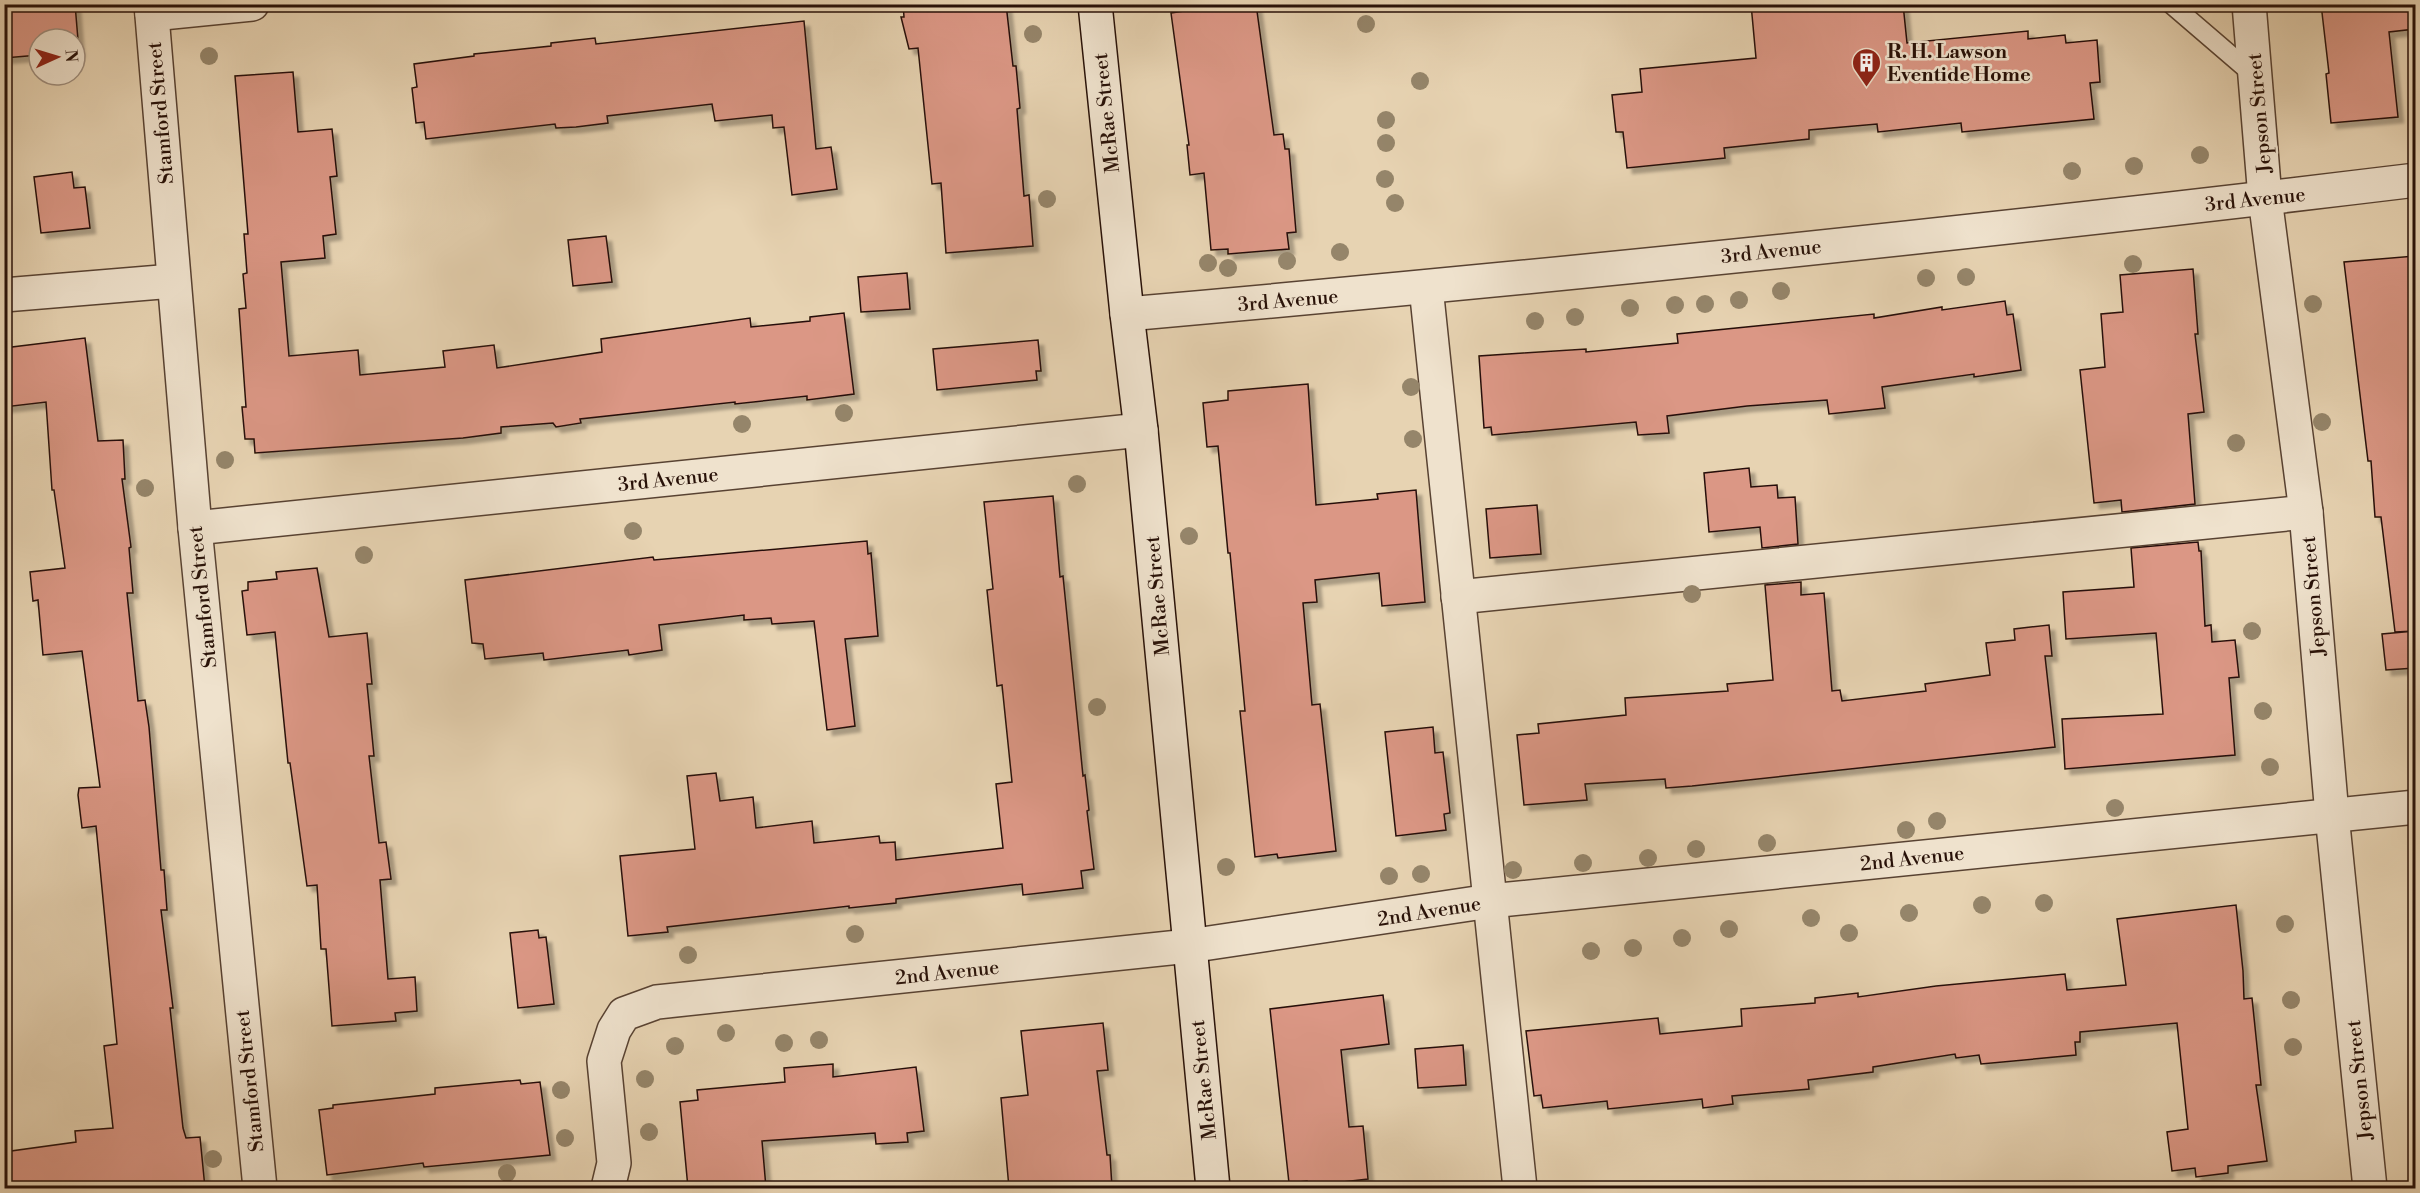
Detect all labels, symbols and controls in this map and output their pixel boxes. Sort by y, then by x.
north arrow [27,27,87,87]
place label: R. H. Lawson Eventide Home [1887,40,2031,88]
street label: Stamford Street [143,41,180,185]
building icon: R. H. Lawson Eventide Home [1850,46,1882,88]
text: N [61,49,81,63]
street label: McRae Street [1089,51,1126,174]
street label: Jepson Street [2243,52,2278,175]
street label: 3rd Avenue [2204,183,2307,218]
street label: 3rd Avenue [1720,235,1823,270]
street label: 3rd Avenue [1237,285,1339,318]
street label: 3rd Avenue [617,463,720,498]
street label: Stamford Street [184,524,223,669]
street label: McRae Street [1141,535,1176,657]
street label: Jepson Street [2297,535,2332,658]
street label: 2nd Avenue [1859,842,1966,877]
street label: 2nd Avenue [1376,892,1483,933]
street label: 2nd Avenue [894,956,1001,991]
street label: Stamford Street [231,1008,270,1153]
street label: McRae Street [1186,1018,1223,1141]
street label: Jepson Street [2342,1019,2379,1142]

